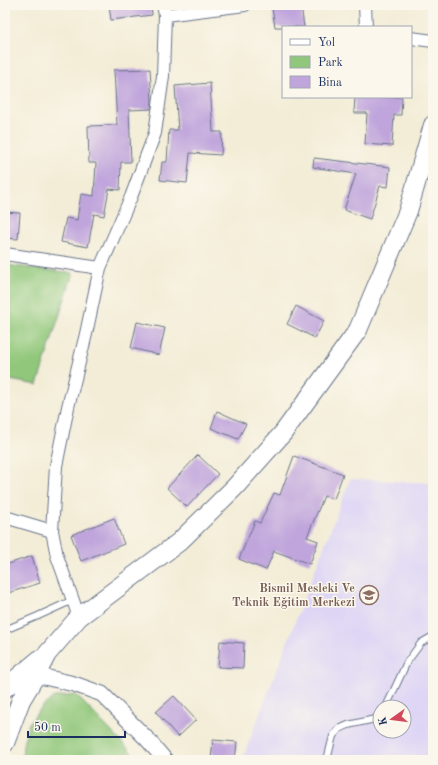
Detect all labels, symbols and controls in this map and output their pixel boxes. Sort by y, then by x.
legend [282,26,412,98]
text: Yol [318,37,335,49]
text: Park [318,57,343,69]
text: Bina [318,77,342,89]
place label: Bismil Mesleki Ve Teknik Eğitim Merkezi [232,583,355,609]
school or university icon: Bismil Mesleki Ve Teknik Eğitim Merkezi [358,584,380,606]
north arrow [372,699,412,739]
scale bar [28,713,125,739]
text: K [377,715,390,727]
text: 50 m [34,721,61,734]

